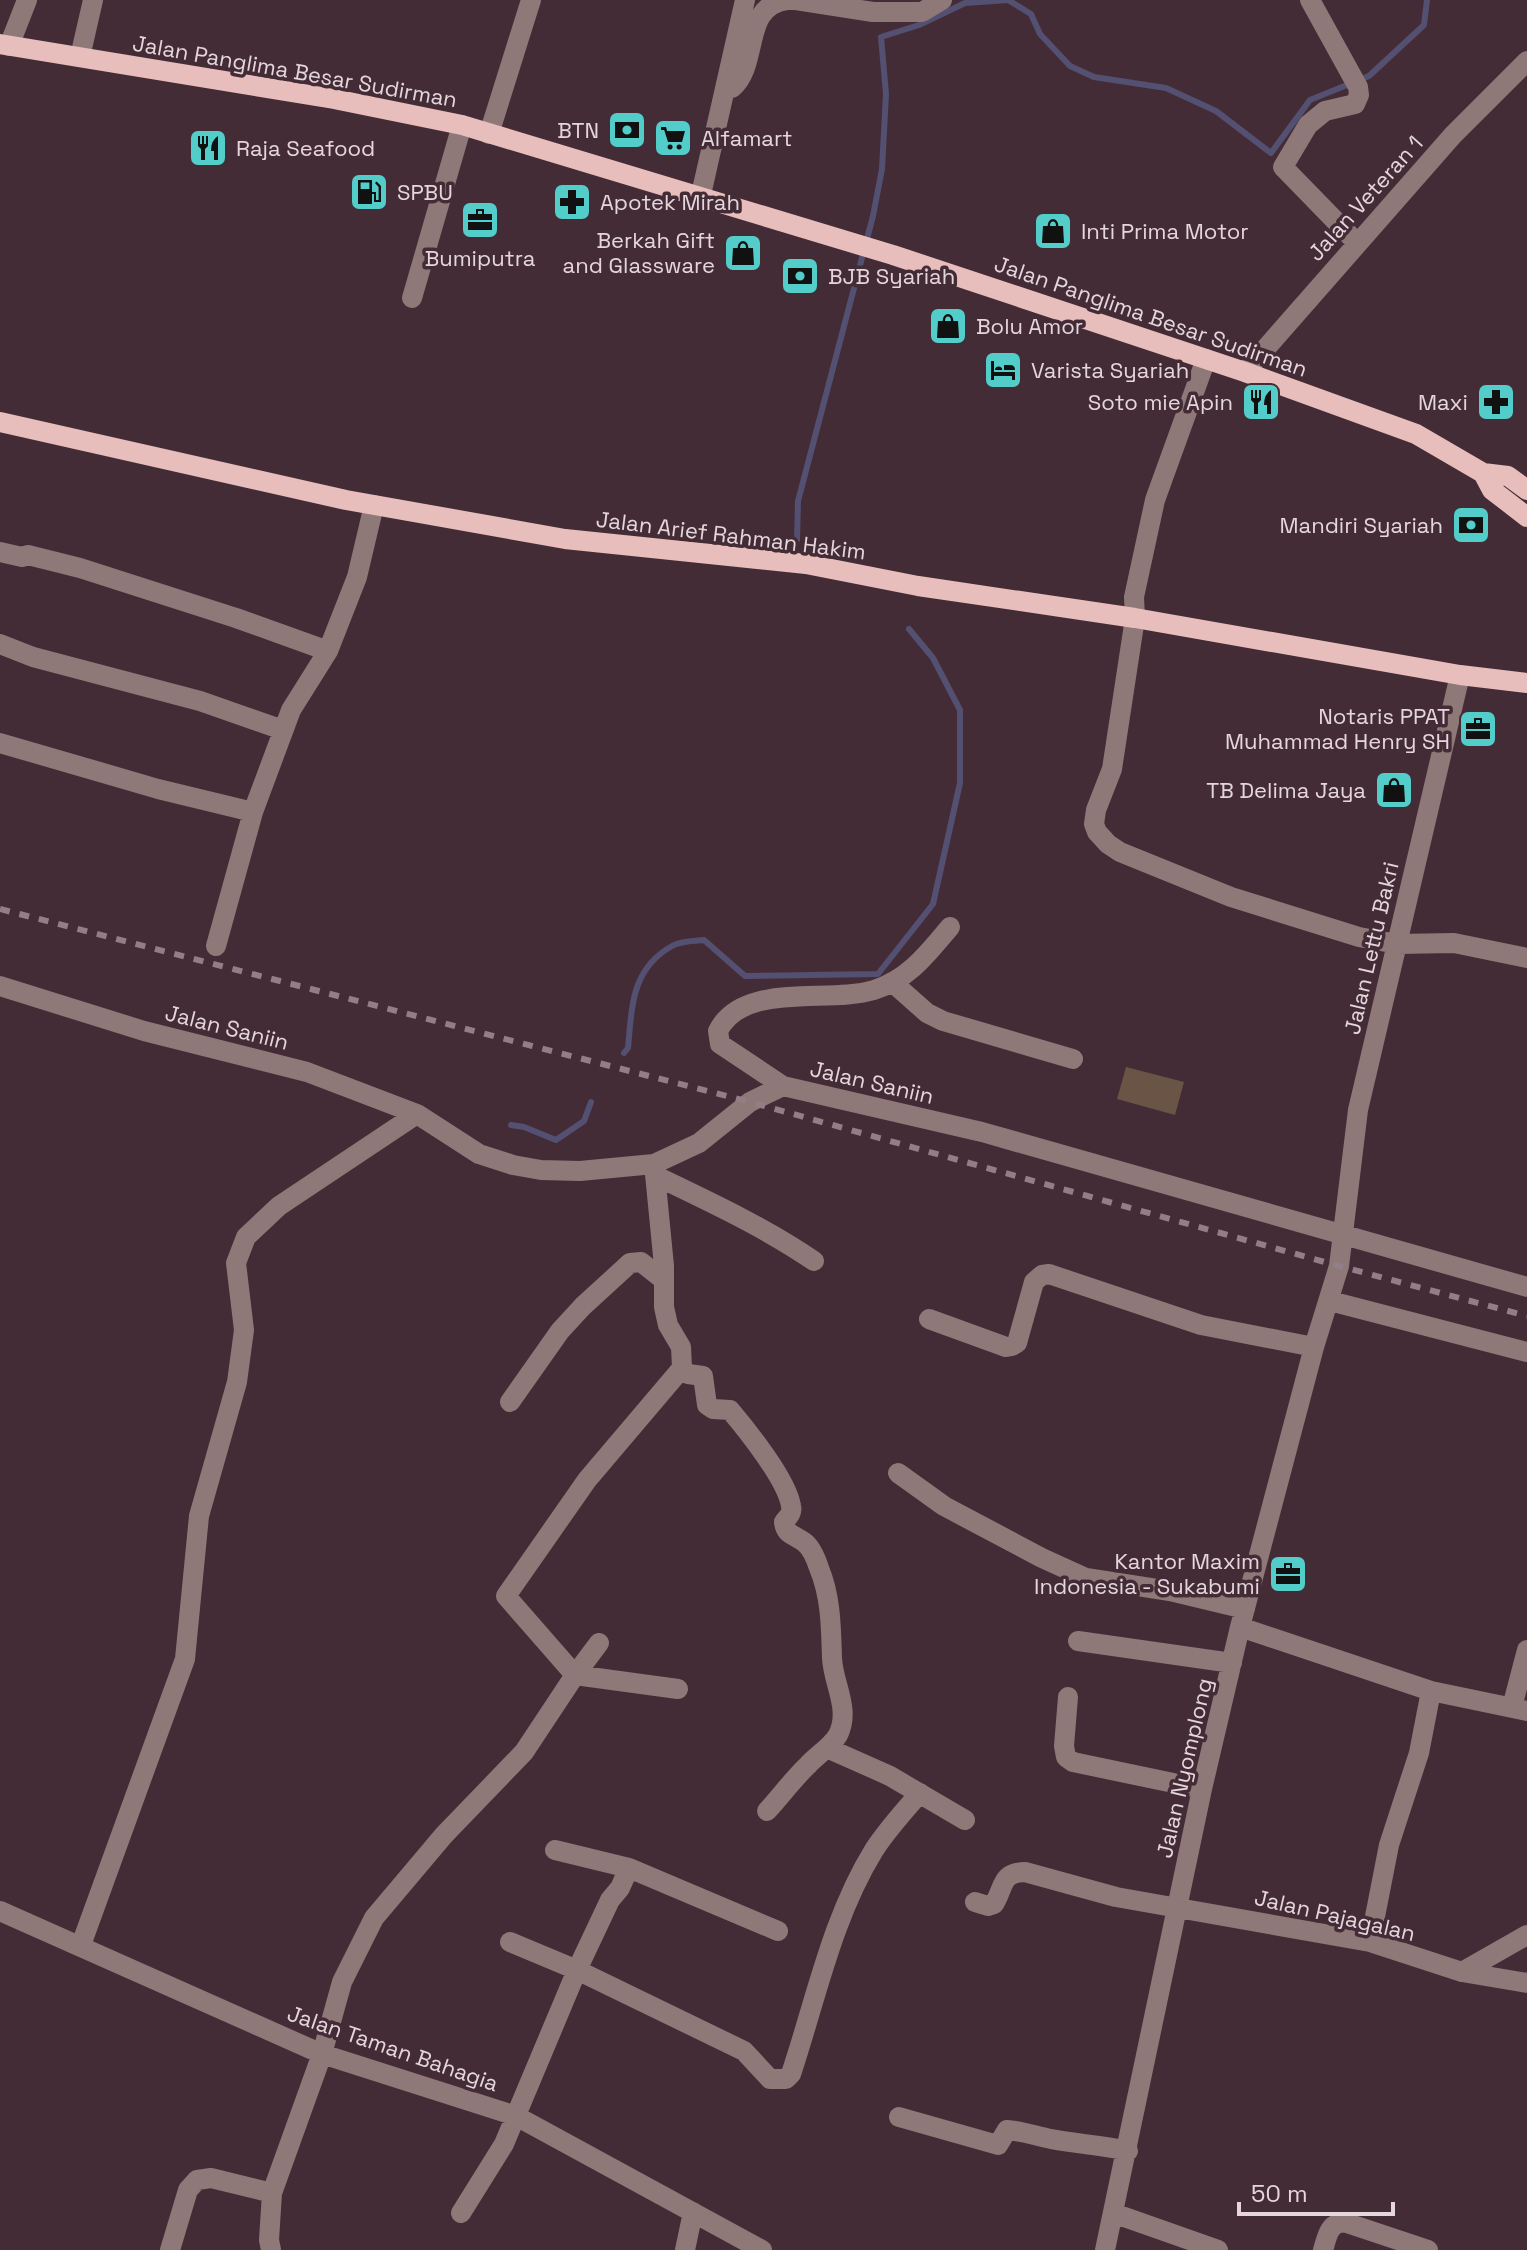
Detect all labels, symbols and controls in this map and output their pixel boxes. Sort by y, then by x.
street label: Jalan Panglima Besar Sudirman [131,29,459,113]
bank icon: BTN [606,109,648,151]
place label: BTN [557,116,599,144]
supermarket icon: Alfamart [652,117,694,159]
place label: Alfamart [701,124,792,152]
restaurant icon: Raja Seafood [187,127,229,169]
street label: Jalan Veteran 1 [1301,130,1429,266]
place label: Raja Seafood [236,134,375,162]
fuel station icon: SPBU [348,171,390,213]
place label: SPBU [397,178,453,206]
pharmacy icon: Apotek Mirah [551,181,593,223]
place label: Apotek Mirah [600,188,740,216]
office icon: Bumiputra [459,199,501,241]
shop icon: Inti Prima Motor [1032,210,1074,252]
place label: Inti Prima Motor [1081,217,1249,245]
place label: Berkah Gift and Glassware [563,226,715,279]
shop icon: Berkah Gift and Glassware [722,232,764,274]
place label: Bumiputra [425,244,536,272]
street label: Jalan Panglima Besar Sudirman [991,249,1311,383]
bank icon: BJB Syariah [779,255,821,297]
place label: BJB Syariah [828,262,955,290]
shop icon: Bolu Amor [927,305,969,347]
place label: Bolu Amor [976,312,1083,340]
hotel icon: Varista Syariah [982,349,1024,391]
place label: Varista Syariah [1031,356,1189,384]
restaurant icon: Soto mie Apin [1240,381,1282,423]
pharmacy icon: Maxi [1475,381,1517,423]
place label: Soto mie Apin [1088,388,1233,416]
place label: Maxi [1418,388,1468,416]
bank icon: Mandiri Syariah [1450,504,1492,546]
street label: Jalan Arief Rahman Hakim [595,505,867,565]
place label: Mandiri Syariah [1280,511,1443,539]
place label: Notaris PPAT Muhammad Henry SH [1225,702,1450,755]
office icon: Notaris PPAT Muhammad Henry SH [1457,708,1499,750]
shop icon: TB Delima Jaya [1373,769,1415,811]
place label: TB Delima Jaya [1206,776,1366,804]
street label: Jalan Lettu Bakri [1338,859,1404,1037]
street label: Jalan Saniin [162,998,292,1056]
street label: Jalan Saniin [807,1054,937,1110]
place label: Kantor Maxim Indonesia - Sukabumi [1034,1547,1260,1600]
office icon: Kantor Maxim Indonesia - Sukabumi [1267,1553,1309,1595]
street label: Jalan Nyomplong [1150,1675,1218,1861]
street label: Jalan Pajagalan [1252,1883,1418,1947]
street label: Jalan Taman Bahagia [284,1999,503,2097]
scale bar [1239,2166,1393,2216]
text: 50 m [1251,2178,1308,2209]

